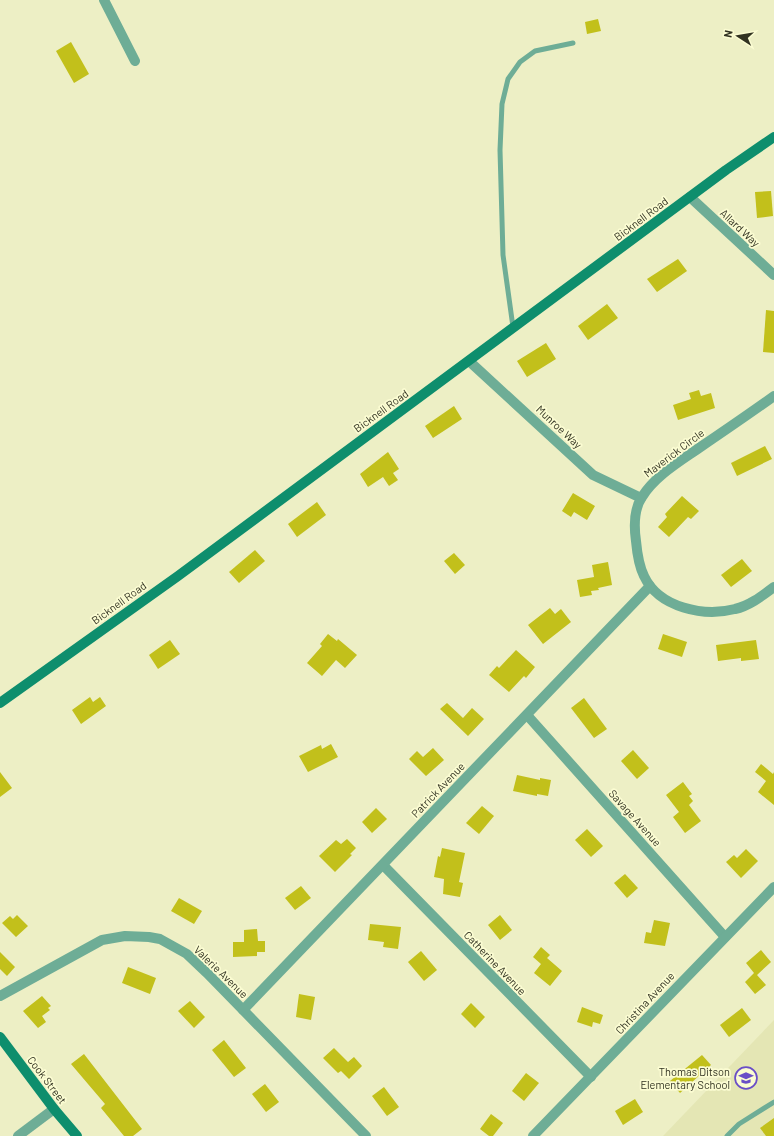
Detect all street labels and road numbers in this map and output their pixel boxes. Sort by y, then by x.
street label: Bicknell Road [611,194,670,243]
street label: Allard Way [718,206,763,249]
street label: Bicknell Road [351,386,411,435]
street label: Munroe Way [534,402,585,451]
street label: Maverick Circle [641,426,707,479]
street label: Bicknell Road [89,578,149,627]
street label: Patrick Avenue [408,759,467,820]
street label: Savage Avenue [607,787,664,849]
street label: Catherine Avenue [462,928,529,997]
street label: Valerie Avenue [192,943,251,1001]
street label: Christina Avenue [613,969,677,1036]
street label: Cook Street [25,1053,70,1106]

